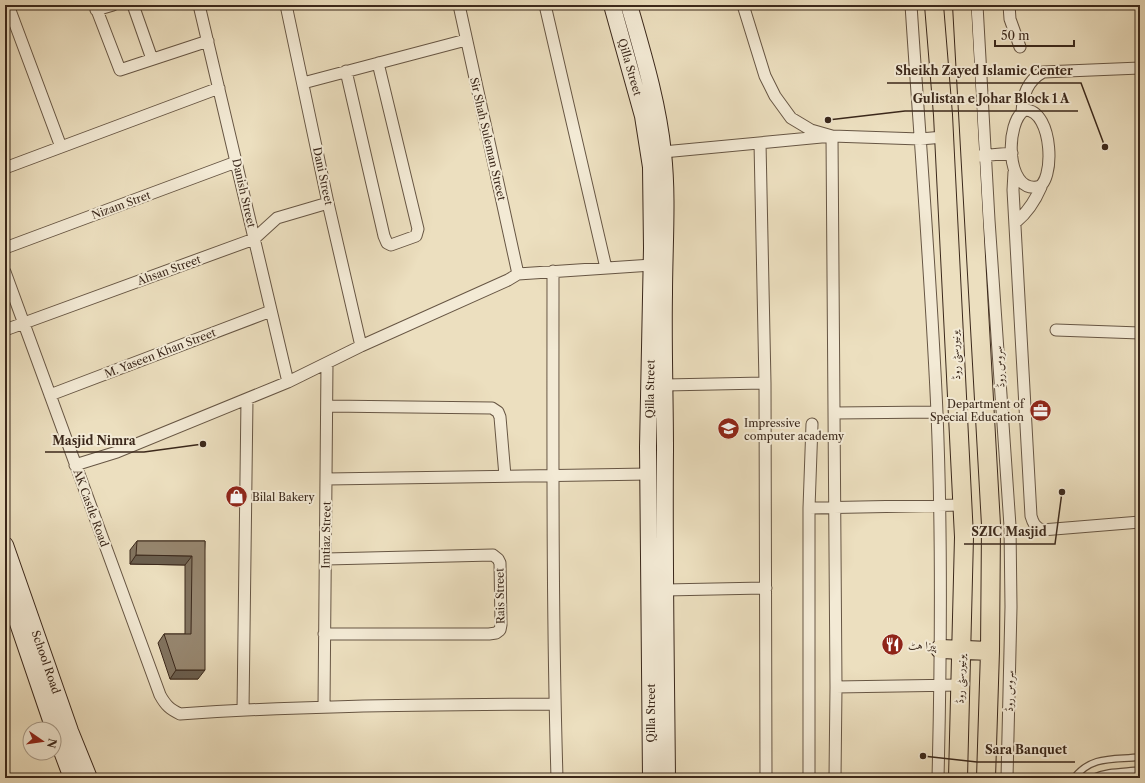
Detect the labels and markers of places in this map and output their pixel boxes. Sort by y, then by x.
callout: Sheikh Zayed Islamic Center [887,59,1081,83]
callout: Gulistan e Johar Block 1 A [905,87,1078,111]
place label: Department of Special Education [930,397,1026,424]
office icon: Department of Special Education [1027,397,1053,423]
school or university icon: Impressive computer academy [715,416,741,442]
place label: Impressive computer academy [744,416,845,443]
callout: Masjid Nimra [45,428,144,452]
shop icon: Bilal Bakery [224,484,250,510]
place label: Bilal Bakery [252,490,315,504]
callout: SZIC Masjid [964,520,1055,544]
restaurant icon: پیزا ہٹ [880,632,906,658]
place label: پیزا ہٹ [908,638,937,653]
callout: Sara Banquet [977,738,1075,762]

